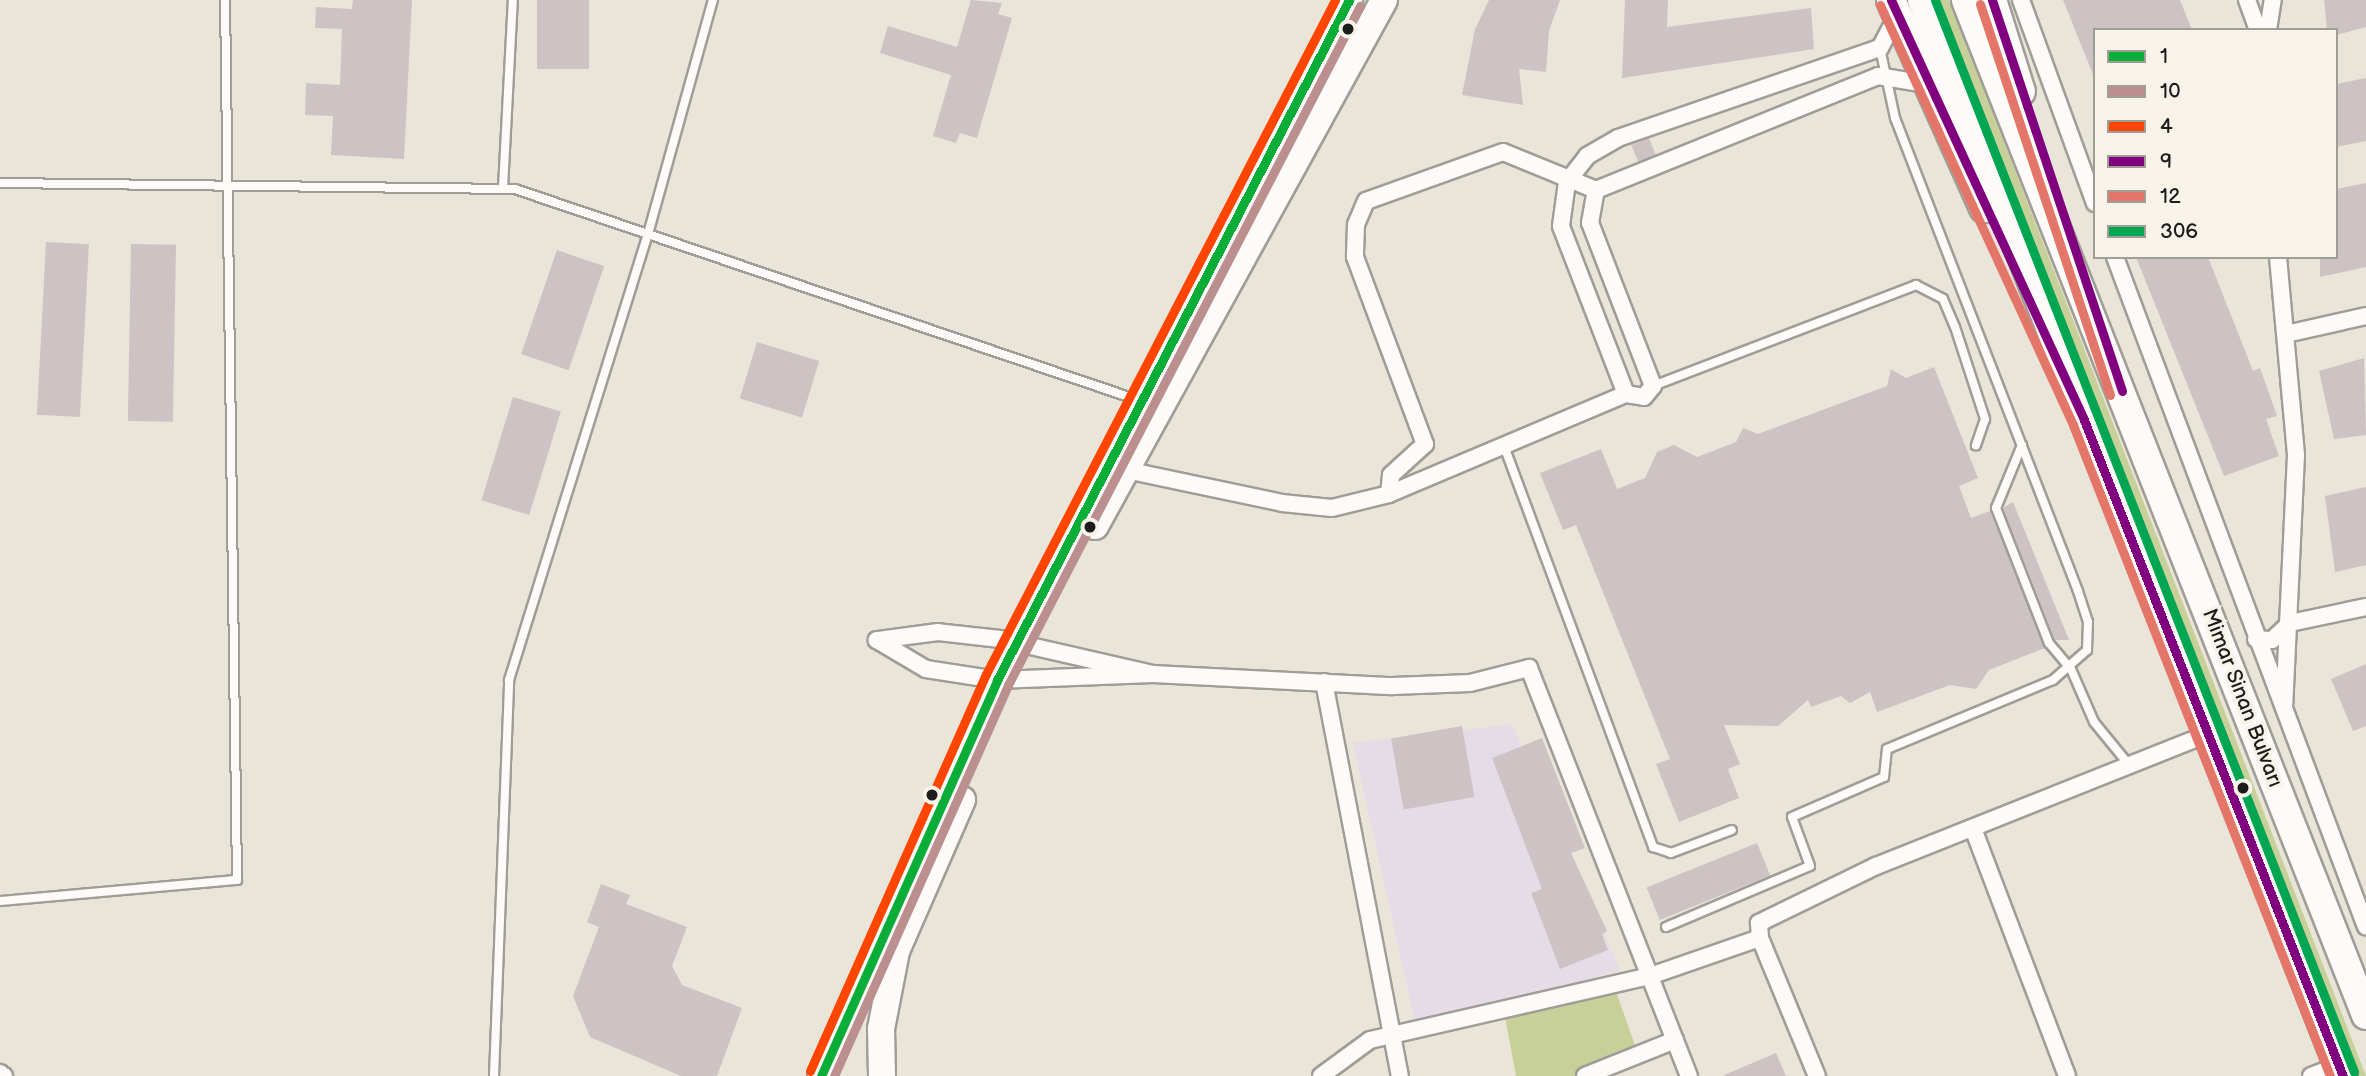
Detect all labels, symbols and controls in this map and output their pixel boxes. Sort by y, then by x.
unlabelled marker [1341,22,1355,36]
legend [2093,28,2338,259]
text: 1 [2160,44,2168,69]
text: 10 [2160,79,2180,104]
text: 4 [2160,114,2173,139]
text: 9 [2160,149,2172,174]
text: 12 [2160,184,2181,209]
text: 306 [2160,219,2198,244]
unlabelled marker [1083,520,1097,534]
street label: Mimar Sinan Bulvarı [2196,605,2288,791]
unlabelled marker [2236,781,2250,795]
unlabelled marker [925,788,939,802]

